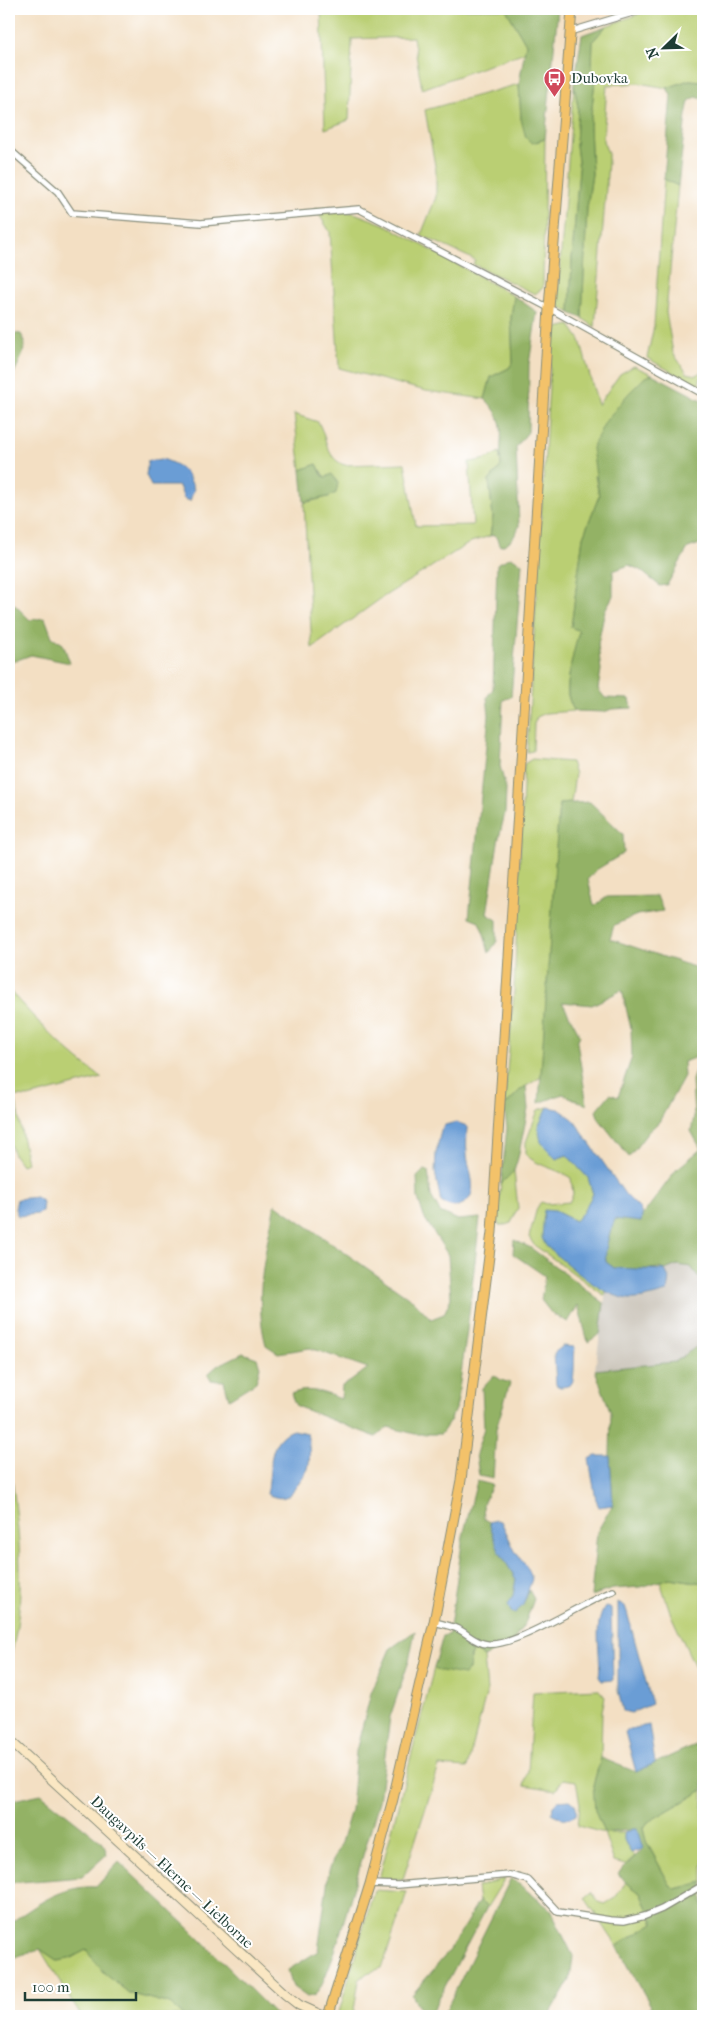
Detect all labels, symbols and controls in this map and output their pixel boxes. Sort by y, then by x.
north arrow [640,22,690,72]
text: N [642,44,662,61]
bus stop icon: Dubovka [543,66,567,97]
place label: Dubovka [571,69,629,87]
street label: Daugavpils — Elerne — Lielborne [87,1792,257,1952]
scale bar [25,1970,136,2002]
text: 100 m [32,1978,70,1996]

